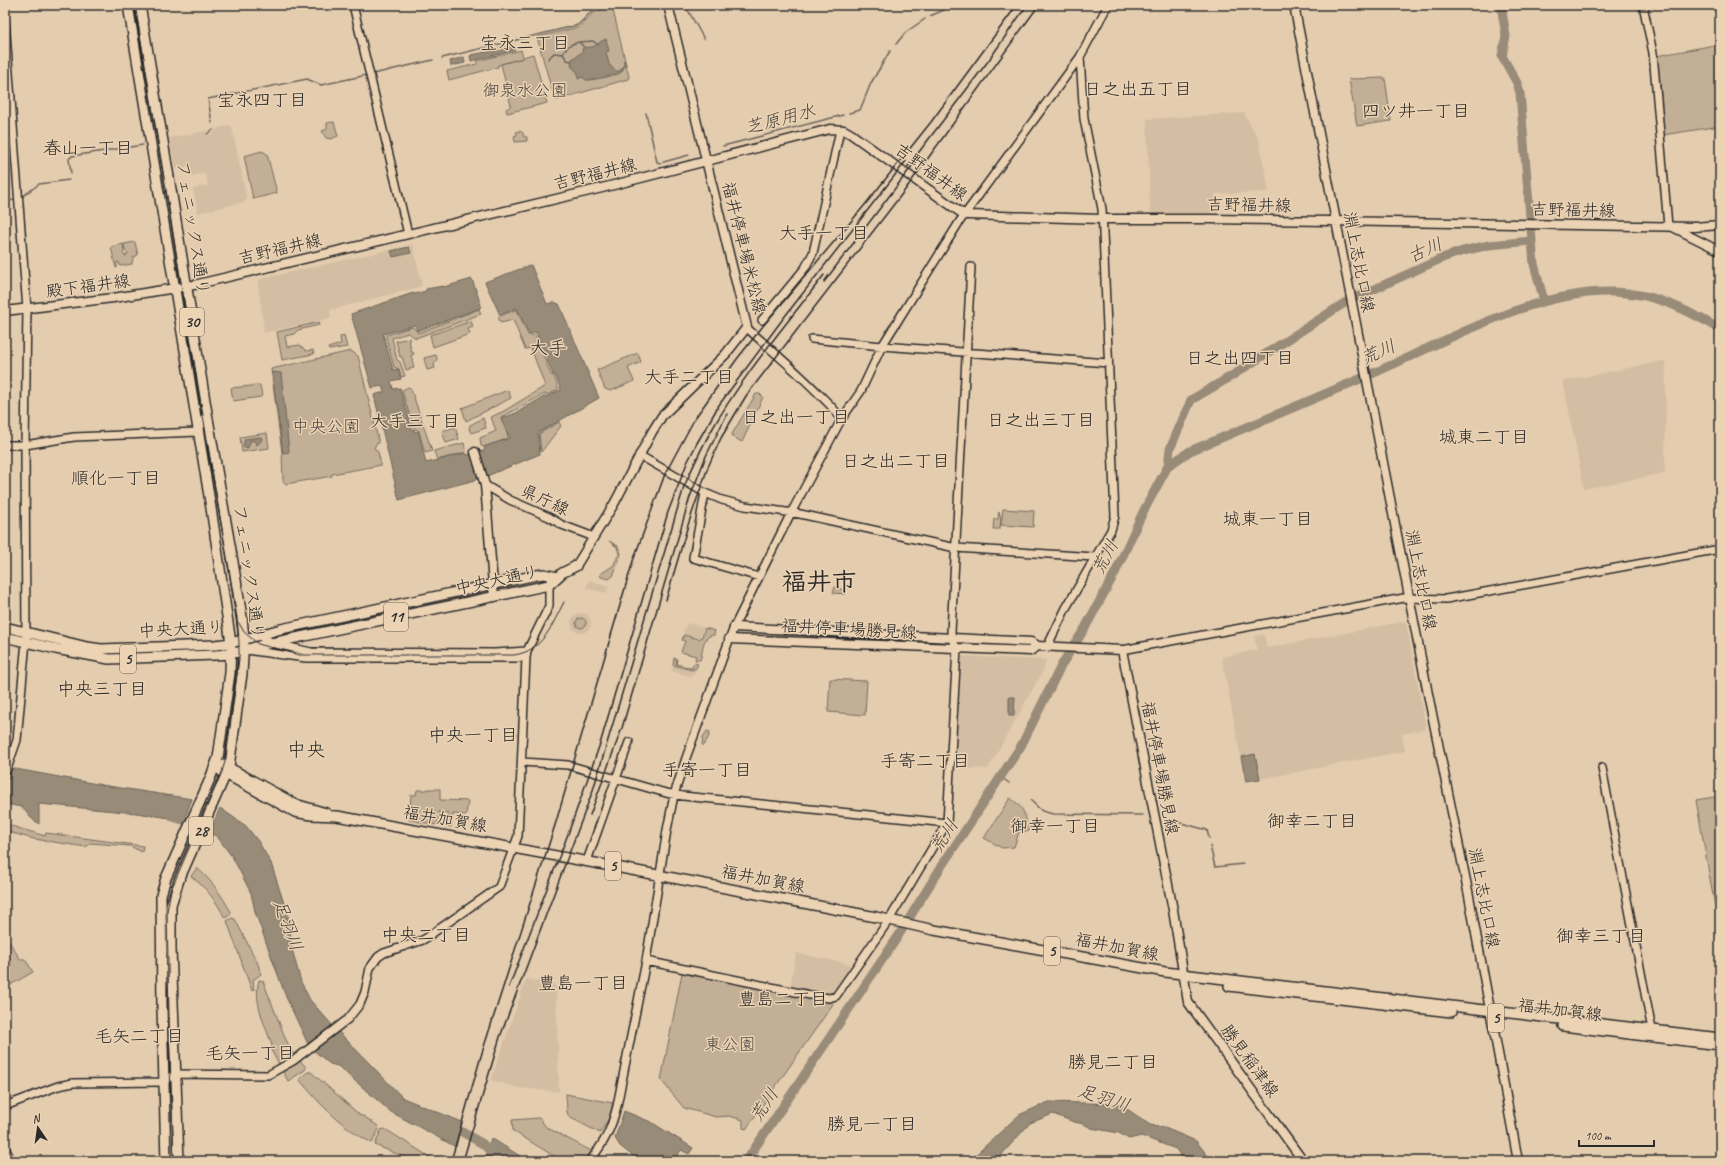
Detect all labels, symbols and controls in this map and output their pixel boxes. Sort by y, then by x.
district label: 宝永三丁目 [480,32,570,54]
district label: 日之出五丁目 [1084,78,1192,100]
park label: 御泉水公園 [483,80,568,101]
district label: 宝永四丁目 [217,89,307,111]
water label: 芝原用水 [742,99,818,139]
district label: 四ツ井一丁目 [1362,100,1470,122]
district label: 春山一丁目 [43,137,133,159]
street label: 吉野福井線 [890,139,972,205]
street label: 吉野福井線 [551,154,639,194]
street label: フェニックス通り [172,159,214,297]
street label: 福井停車場米松線 [717,179,771,317]
street label: 吉野福井線 [1206,194,1292,216]
street label: 吉野福井線 [1530,199,1616,221]
street label: 淵上志比口線 [1339,210,1379,314]
district label: 大手一丁目 [779,222,869,244]
street label: 吉野福井線 [236,229,324,269]
water label: 古川 [1404,233,1446,267]
street label: 殿下福井線 [44,270,132,302]
road number: 30 [180,308,204,336]
water label: 荒川 [1357,335,1399,369]
district label: 大手 [529,336,567,360]
district label: 日之出四丁目 [1186,347,1294,369]
district label: 大手二丁目 [644,366,734,388]
district label: 日之出一丁目 [742,406,850,428]
district label: 日之出三丁目 [987,409,1095,431]
district label: 大手三丁目 [370,410,460,432]
park label: 中央公園 [292,416,360,437]
district label: 城東二丁目 [1439,426,1529,448]
district label: 日之出二丁目 [842,450,950,472]
district label: 順化一丁目 [71,467,161,489]
street label: 県庁線 [517,480,573,520]
street label: フェニックス通り [229,503,269,641]
district label: 城東一丁目 [1223,508,1313,530]
street label: 淵上志比口線 [1401,528,1441,632]
water label: 荒川 [1087,536,1123,578]
street label: 中央大通り [453,561,541,599]
district label: 福井市 [781,566,857,598]
road number: 11 [384,603,408,631]
street label: 福井停車場勝見線 [781,615,917,643]
street label: 中央大通り [138,616,224,642]
road number: 5 [120,645,136,673]
district label: 中央三丁目 [57,678,147,700]
street label: 福井停車場勝見線 [1137,699,1183,837]
district label: 中央一丁目 [428,724,518,746]
district label: 中央 [287,738,325,762]
district label: 手寄二丁目 [880,750,970,772]
district label: 手寄一丁目 [662,759,752,781]
street label: 福井加賀線 [401,801,489,837]
district label: 御幸二丁目 [1267,810,1357,832]
water label: 荒川 [925,815,963,857]
district label: 御幸一丁目 [1010,815,1100,837]
road number: 28 [189,817,213,845]
street label: 淵上志比口線 [1464,846,1504,950]
road number: 5 [605,852,621,880]
street label: 福井加賀線 [719,861,807,897]
water label: 足羽川 [268,896,308,954]
district label: 中央二丁目 [381,924,471,946]
district label: 御幸三丁目 [1556,925,1646,947]
street label: 福井加賀線 [1073,929,1161,965]
road number: 5 [1044,937,1060,965]
district label: 豊島一丁目 [538,972,628,994]
district label: 豊島二丁目 [738,988,828,1010]
street label: 福井加賀線 [1517,994,1603,1026]
road number: 5 [1488,1004,1504,1032]
street label: 勝見稲津線 [1217,1020,1283,1102]
district label: 毛矢二丁目 [94,1025,184,1047]
park label: 東公園 [705,1034,756,1055]
district label: 毛矢一丁目 [205,1042,295,1064]
district label: 勝見二丁目 [1068,1051,1158,1073]
water label: 足羽川 [1075,1080,1133,1116]
water label: 荒川 [745,1084,783,1126]
north arrow [18,1108,58,1148]
text: N [31,1110,43,1126]
district label: 勝見一丁目 [827,1113,917,1135]
scale bar [1579,1122,1654,1148]
text: 100 m [1585,1128,1612,1144]

